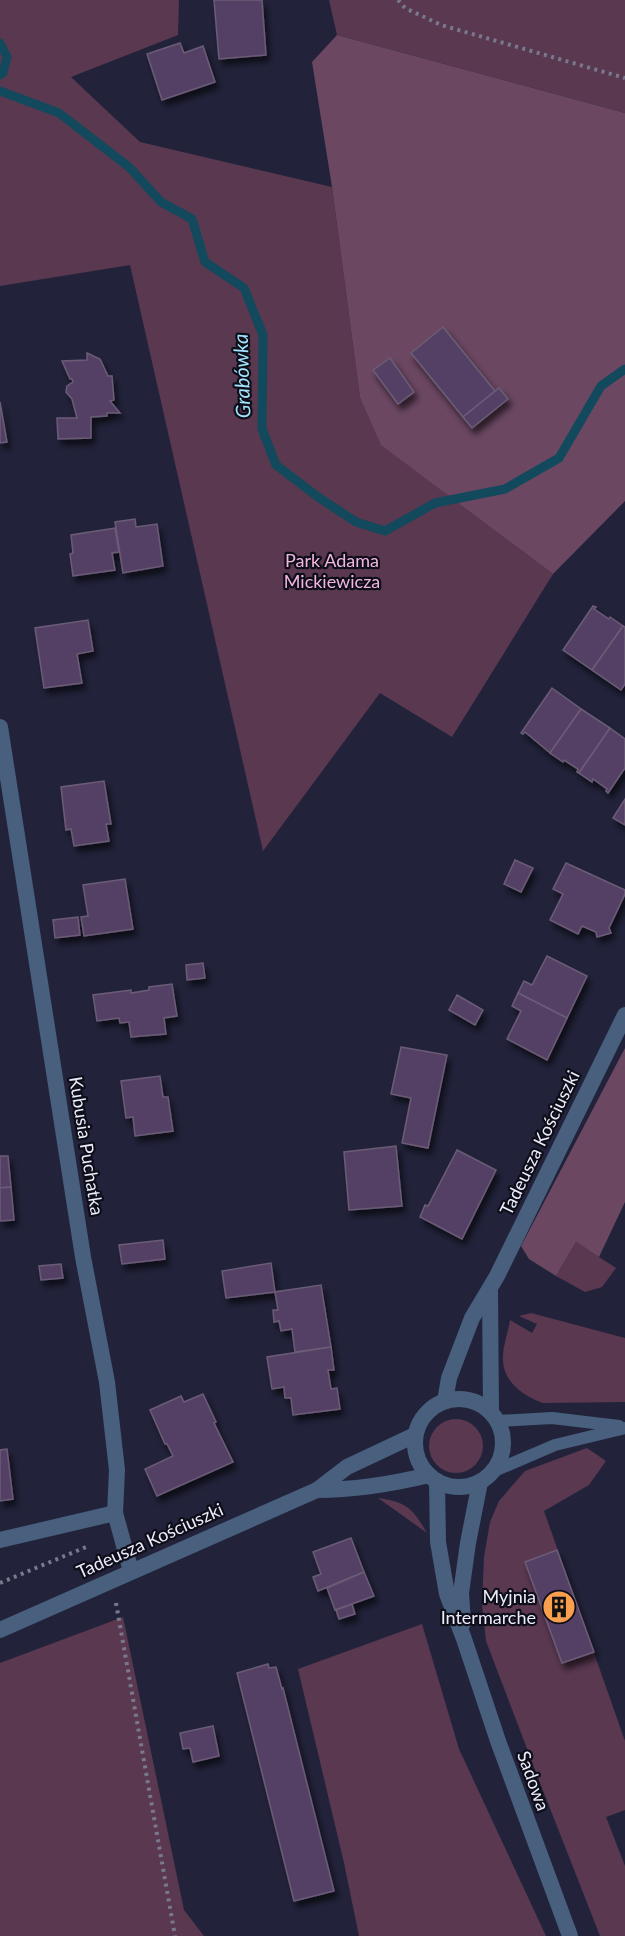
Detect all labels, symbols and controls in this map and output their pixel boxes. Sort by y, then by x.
water label: Grabówka [228,333,254,419]
park label: Park Adama Mickiewicza [284,549,380,592]
street label: Tadeusza Kościuszki [495,1067,584,1218]
street label: Kubusia Puchatka [65,1075,109,1217]
street label: Tadeusza Kościuszki [73,1498,226,1582]
place label: Myjnia Intermarche [441,1585,536,1628]
building icon: Myjnia Intermarche [541,1589,577,1625]
street label: Sadowa [513,1748,555,1813]

